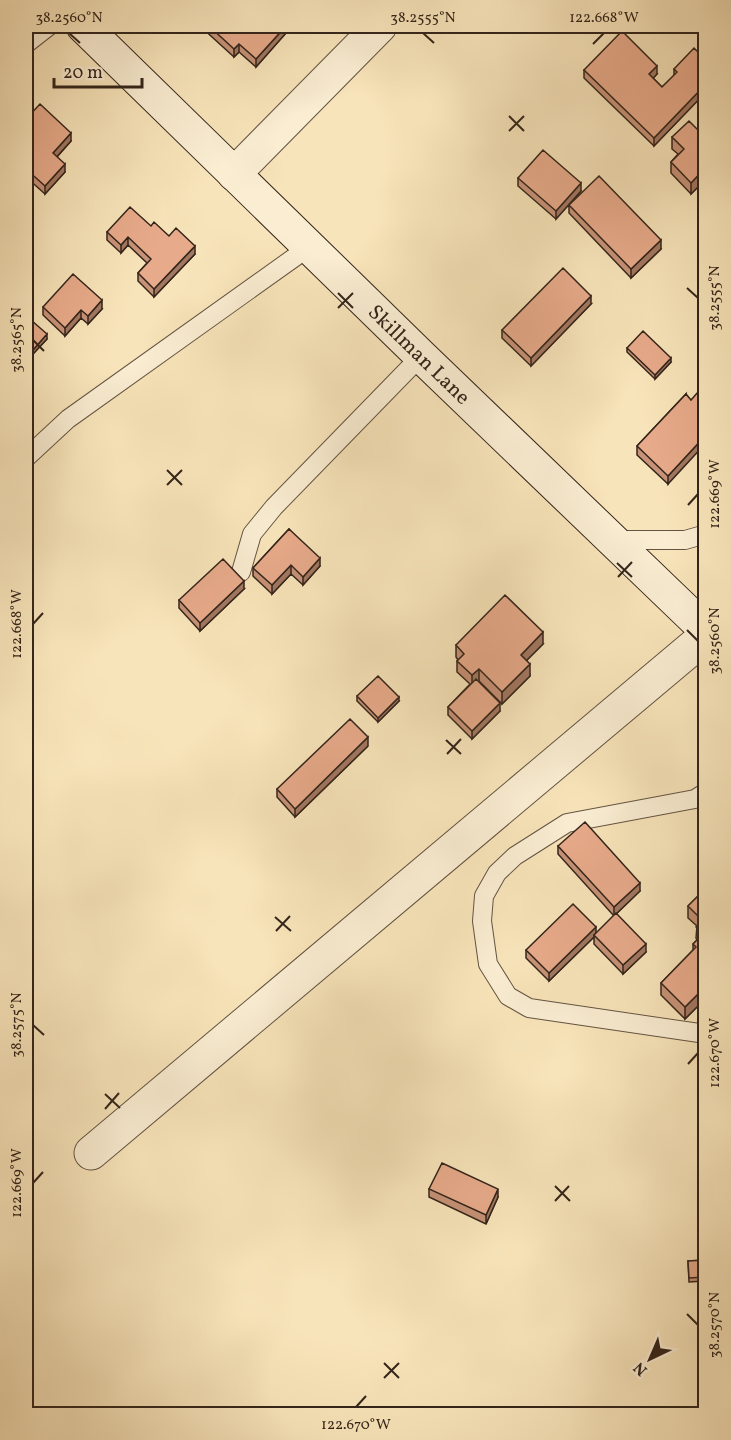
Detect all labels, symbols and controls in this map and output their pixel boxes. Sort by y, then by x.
text: 38.2560°N [35,8,103,29]
text: 38.2555°N [390,8,456,29]
text: 122.668°W [569,8,639,29]
scale bar [54,51,142,89]
text: 20 m [63,61,103,86]
text: 38.2555°N [705,265,726,331]
street label: Skillman Lane [361,299,476,412]
text: 38.2565°N [7,307,28,373]
text: 122.669°W [705,459,726,529]
text: 122.668°W [7,589,28,659]
text: 38.2560°N [705,607,726,675]
text: 38.2575°N [7,992,28,1058]
text: 122.670°W [705,1018,726,1088]
text: 122.669°W [7,1148,28,1218]
text: 38.2570°N [705,1292,726,1358]
north arrow [620,1329,680,1389]
text: N [629,1356,653,1380]
text: 122.670°W [321,1415,391,1436]

